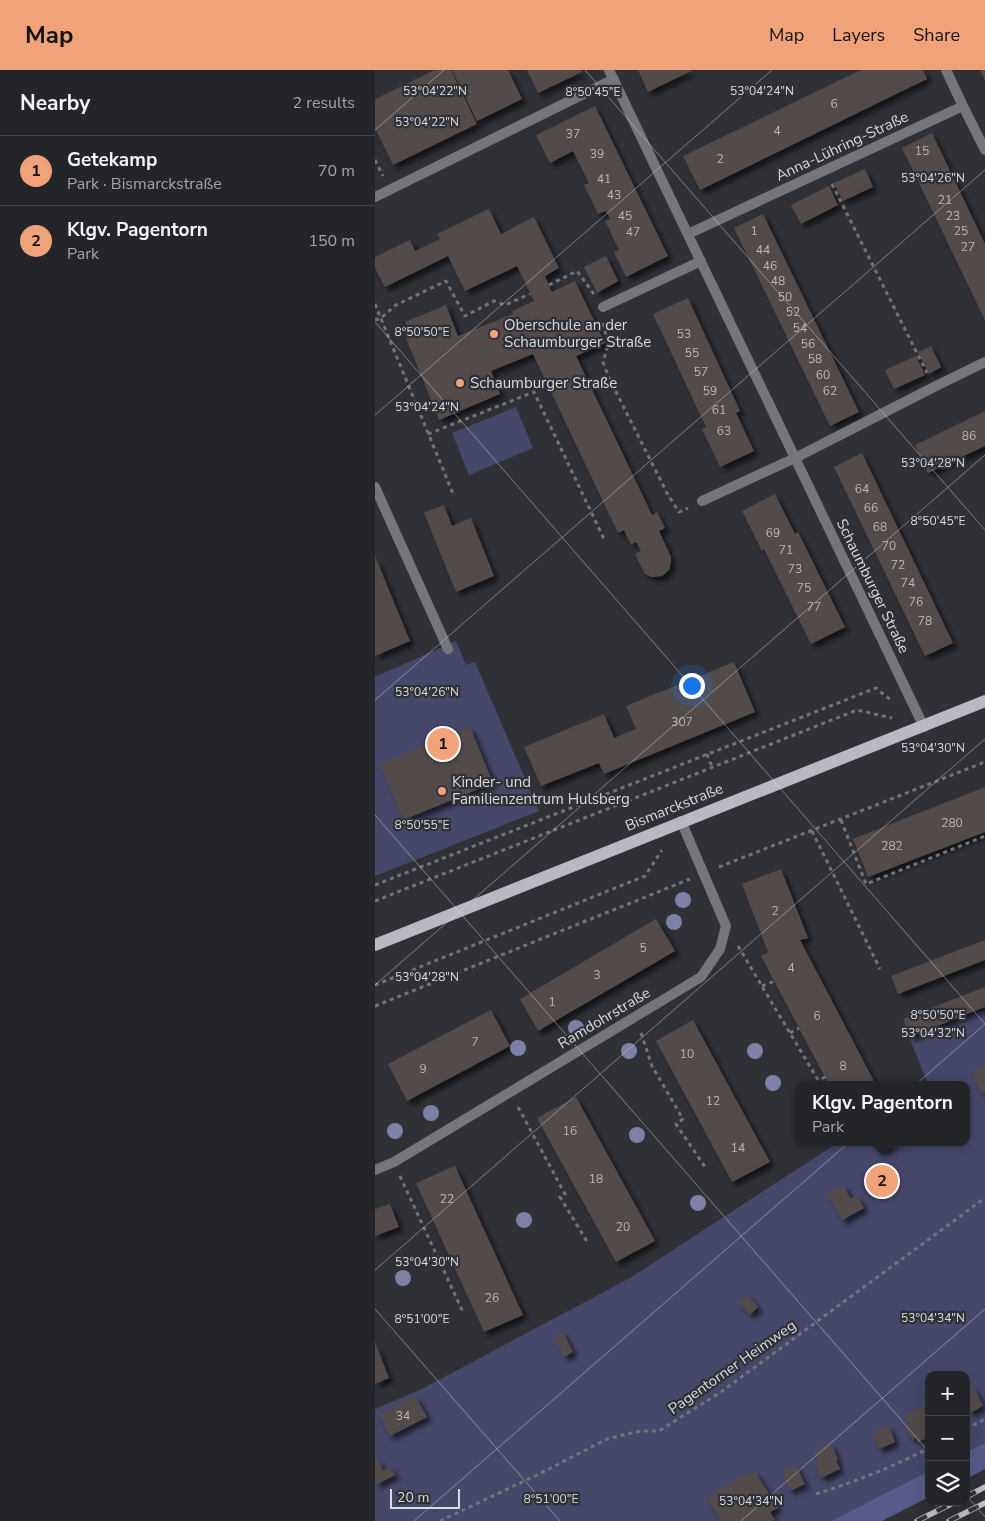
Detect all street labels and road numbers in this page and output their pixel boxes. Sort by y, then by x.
street label: Anna-Lühring-Straße [772,106,912,186]
street label: Schaumburger Straße [832,515,914,657]
street label: Bismarckstraße [622,778,726,836]
street label: Ramdohrstraße [554,982,654,1053]
street label: Pagentorner Heimweg [664,1315,800,1419]

